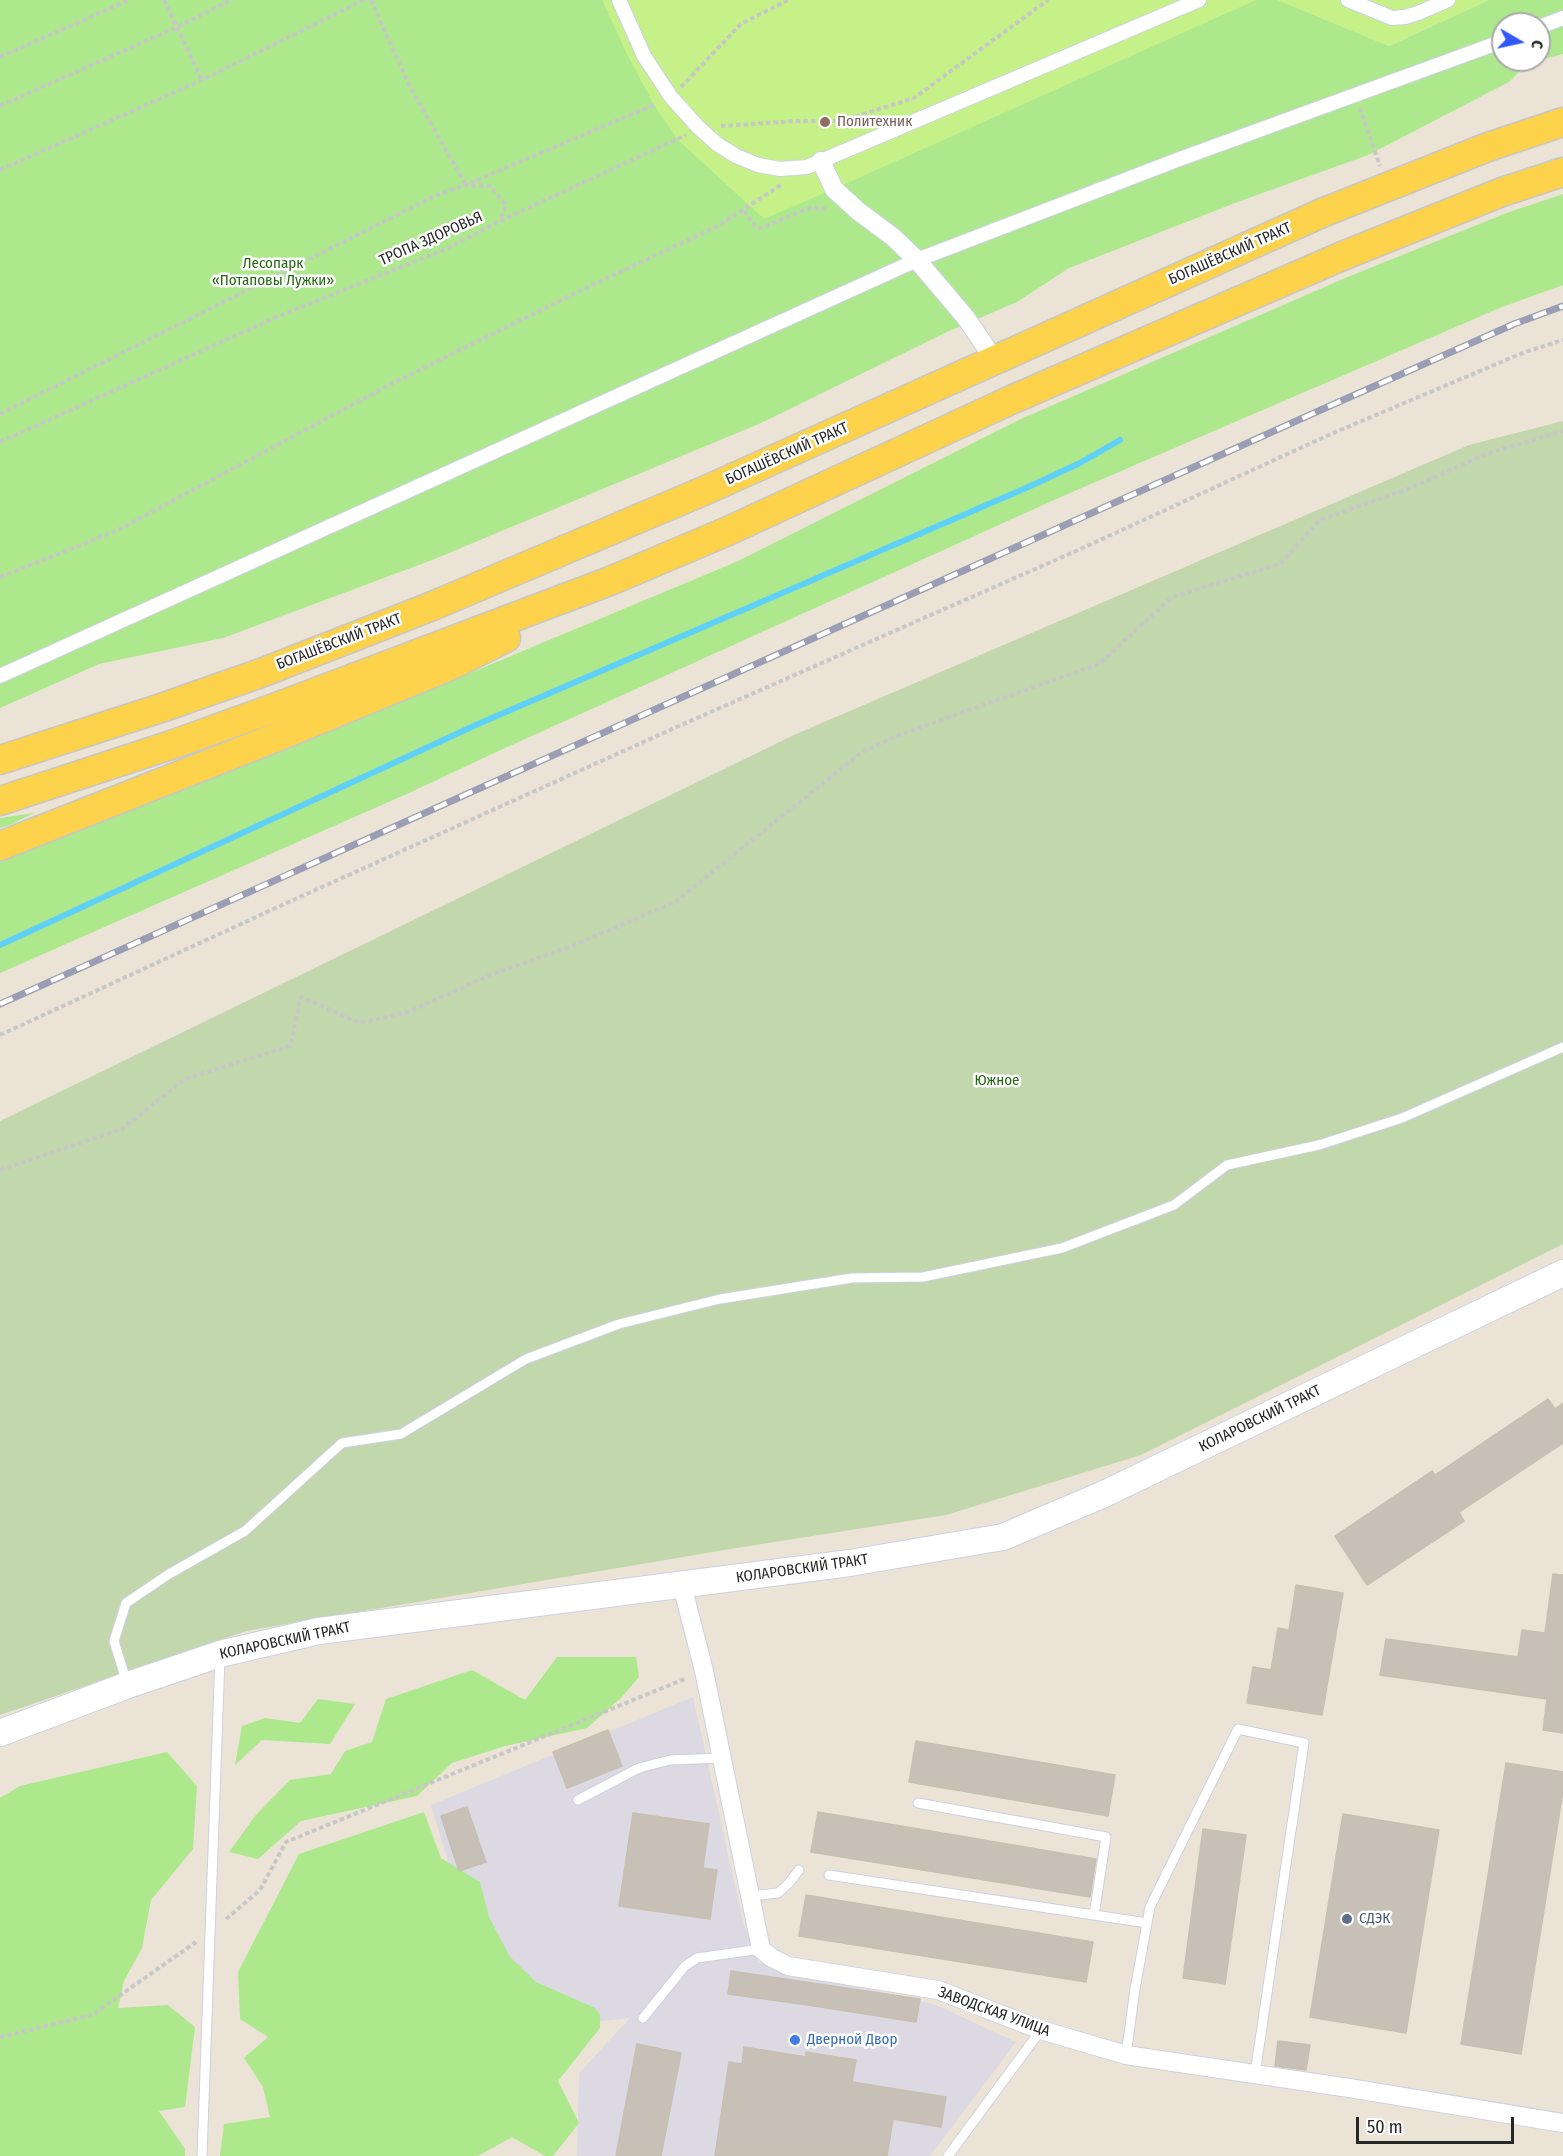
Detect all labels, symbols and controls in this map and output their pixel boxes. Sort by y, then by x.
north arrow [1491,12,1551,72]
text: С [1527,39,1547,50]
place label: Политехник [837,113,912,131]
marker: Политехник [818,115,832,129]
street label: ТРОПА ЗДОРОВЬЯ [377,208,485,270]
street label: БОГАШЁВСКИЙ ТРАКТ [1166,219,1294,289]
park label: Лесопарк «Потаповы Лужки» [212,255,334,290]
street label: БОГАШЁВСКИЙ ТРАКТ [723,419,851,489]
street label: БОГАШЁВСКИЙ ТРАКТ [274,610,404,674]
park label: Южное [975,1072,1019,1090]
street label: КОЛАРОВСКИЙ ТРАКТ [1196,1382,1324,1456]
street label: КОЛАРОВСКИЙ ТРАКТ [735,1551,869,1587]
street label: КОЛАРОВСКИЙ ТРАКТ [218,1618,352,1664]
place label: СДЭК [1359,1910,1390,1928]
marker: СДЭК [1340,1912,1354,1926]
street label: ЗАВОДСКАЯ УЛИЦА [936,1983,1052,2041]
place label: Дверной Двор [807,2031,897,2049]
marker: Дверной Двор [788,2033,802,2047]
scale bar [1359,2105,1516,2143]
text: 50 m [1367,2116,1403,2138]

